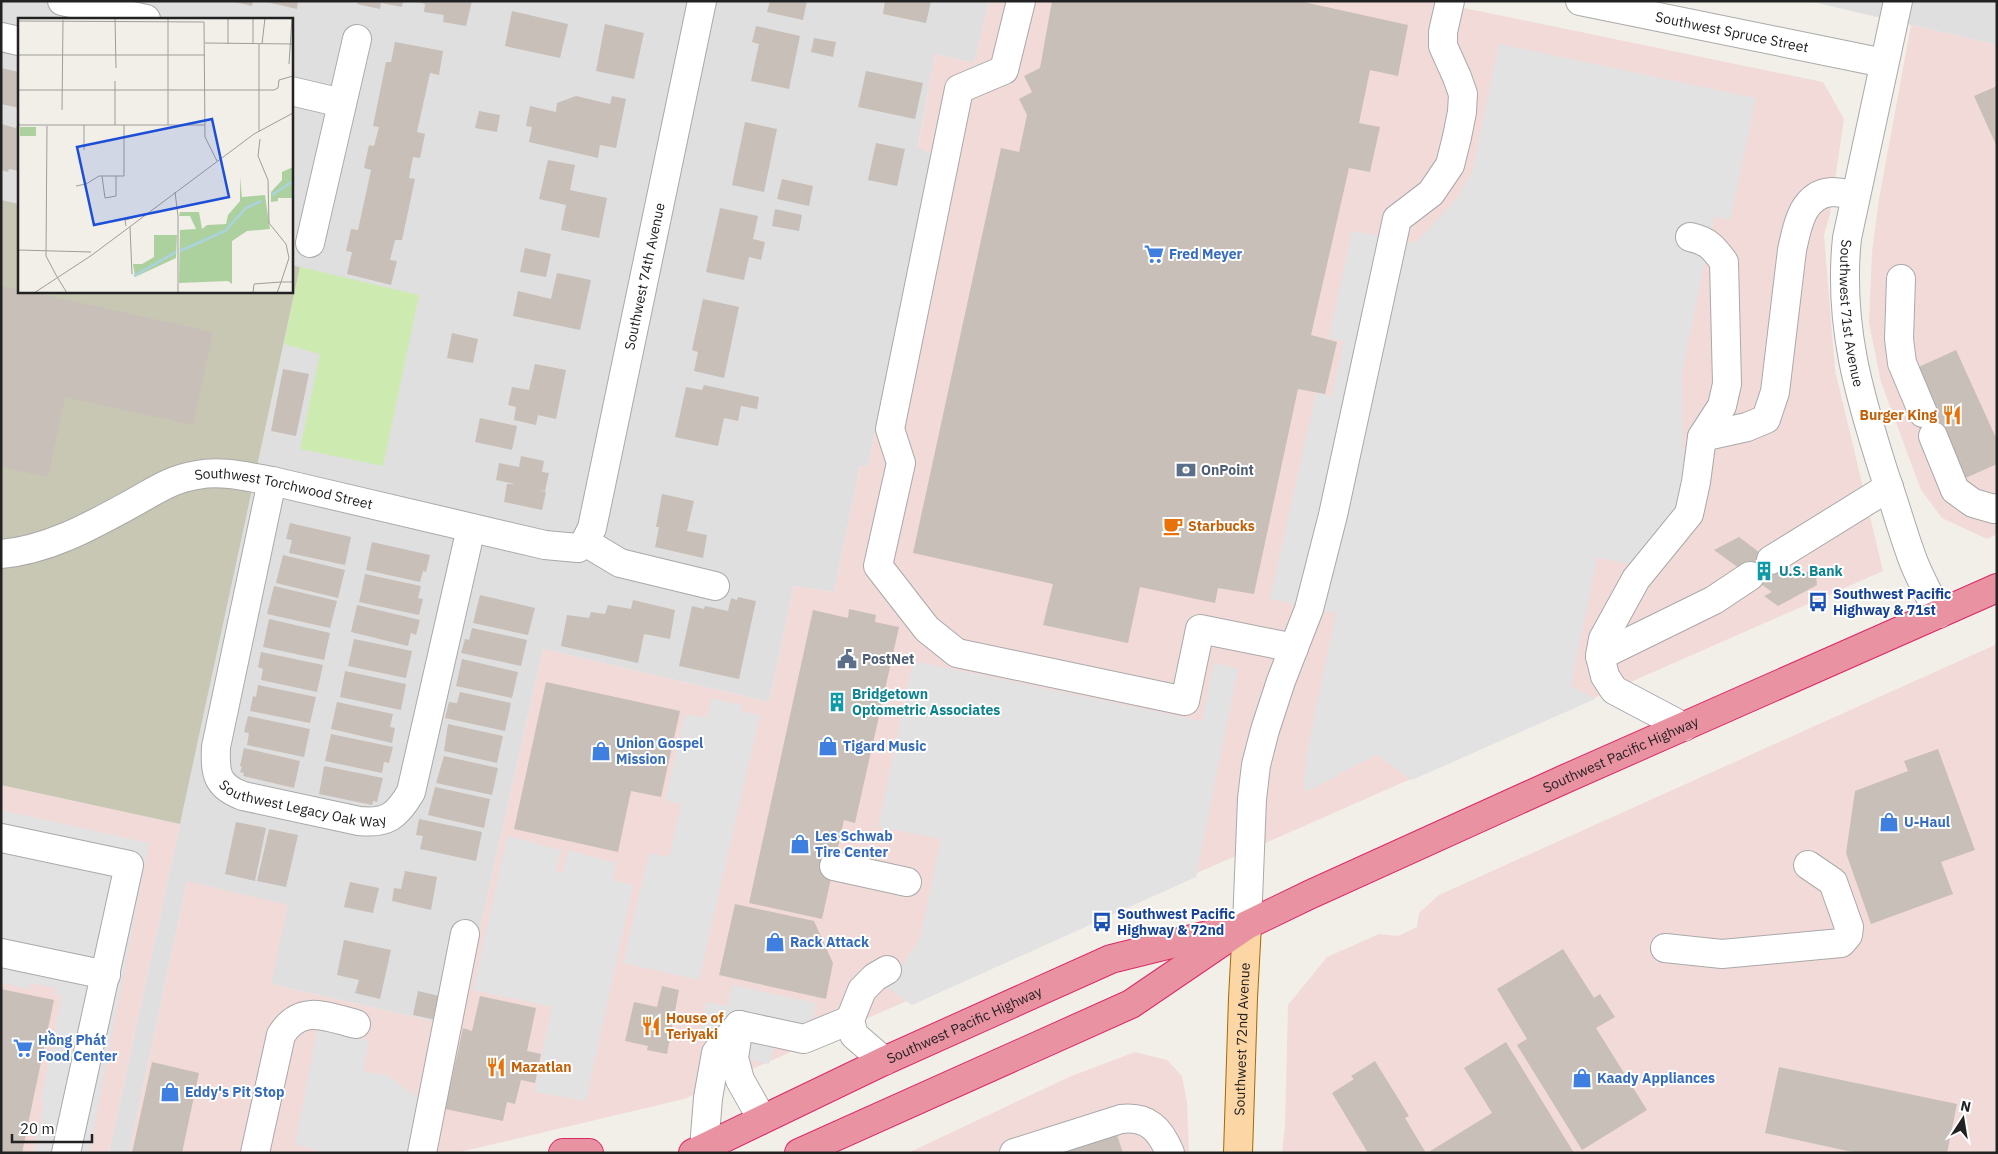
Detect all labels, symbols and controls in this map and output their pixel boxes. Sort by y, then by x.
street label: Southwest Spruce Street [1654,8,1810,56]
inset map [18,18,292,292]
street label: Southwest 74th Avenue [620,201,669,352]
street label: Southwest 71st Avenue [1836,239,1868,389]
supermarket icon: Fred Meyer [1143,243,1165,265]
place label: Fred Meyer [1169,245,1243,263]
restaurant icon: Burger King [1941,404,1963,426]
place label: Burger King [1860,406,1937,424]
bank icon: OnPoint [1175,459,1197,481]
place label: OnPoint [1201,461,1254,479]
street label: Southwest Torchwood Street [193,464,374,513]
cafe icon: Starbucks [1162,515,1184,537]
place label: Starbucks [1188,517,1255,535]
building icon: U.S. Bank [1753,560,1775,582]
place label: U.S. Bank [1779,562,1844,580]
place label: Southwest Pacific Highway & 71st [1833,585,1951,619]
bus stop icon: Southwest Pacific Highway & 71st [1807,591,1829,613]
public building icon: PostNet [836,648,858,670]
place label: PostNet [862,650,914,668]
place label: Bridgetown Optometric Associates [852,685,1000,719]
building icon: Bridgetown Optometric Associates [826,691,848,713]
street label: Southwest Pacific Highway [1540,712,1701,797]
place label: Union Gospel Mission [616,734,703,768]
shop icon: Tigard Music [817,735,839,757]
place label: Tigard Music [843,737,926,755]
shop icon: Union Gospel Mission [590,740,612,762]
street label: Southwest Legacy Oak Way [215,776,389,831]
shop icon: U-Haul [1878,811,1900,833]
place label: U-Haul [1904,813,1950,831]
place label: Les Schwab Tire Center [815,827,893,861]
shop icon: Les Schwab Tire Center [789,833,811,855]
place label: Southwest Pacific Highway & 72nd [1117,905,1235,939]
bus stop icon: Southwest Pacific Highway & 72nd [1091,911,1113,933]
shop icon: Rack Attack [764,931,786,953]
place label: Rack Attack [790,933,870,951]
street label: Southwest 72nd Avenue [1230,962,1254,1116]
street label: Southwest Pacific Highway [884,982,1045,1068]
place label: House of Teriyaki [666,1009,723,1043]
restaurant icon: House of Teriyaki [640,1015,662,1037]
place label: Hồng Phát Food Center [38,1030,118,1065]
supermarket icon: Hồng Phát Food Center [12,1037,34,1059]
restaurant icon: Mazatlan [485,1056,507,1078]
place label: Mazatlan [511,1058,571,1076]
shop icon: Kaady Appliances [1571,1067,1593,1089]
place label: Kaady Appliances [1597,1069,1715,1087]
shop icon: Eddy's Pit Stop [159,1081,181,1103]
place label: Eddy's Pit Stop [185,1083,284,1101]
north arrow [1938,1094,1988,1144]
text: N [1959,1096,1973,1116]
scale bar [12,1112,92,1144]
text: 20 m [20,1119,55,1138]

